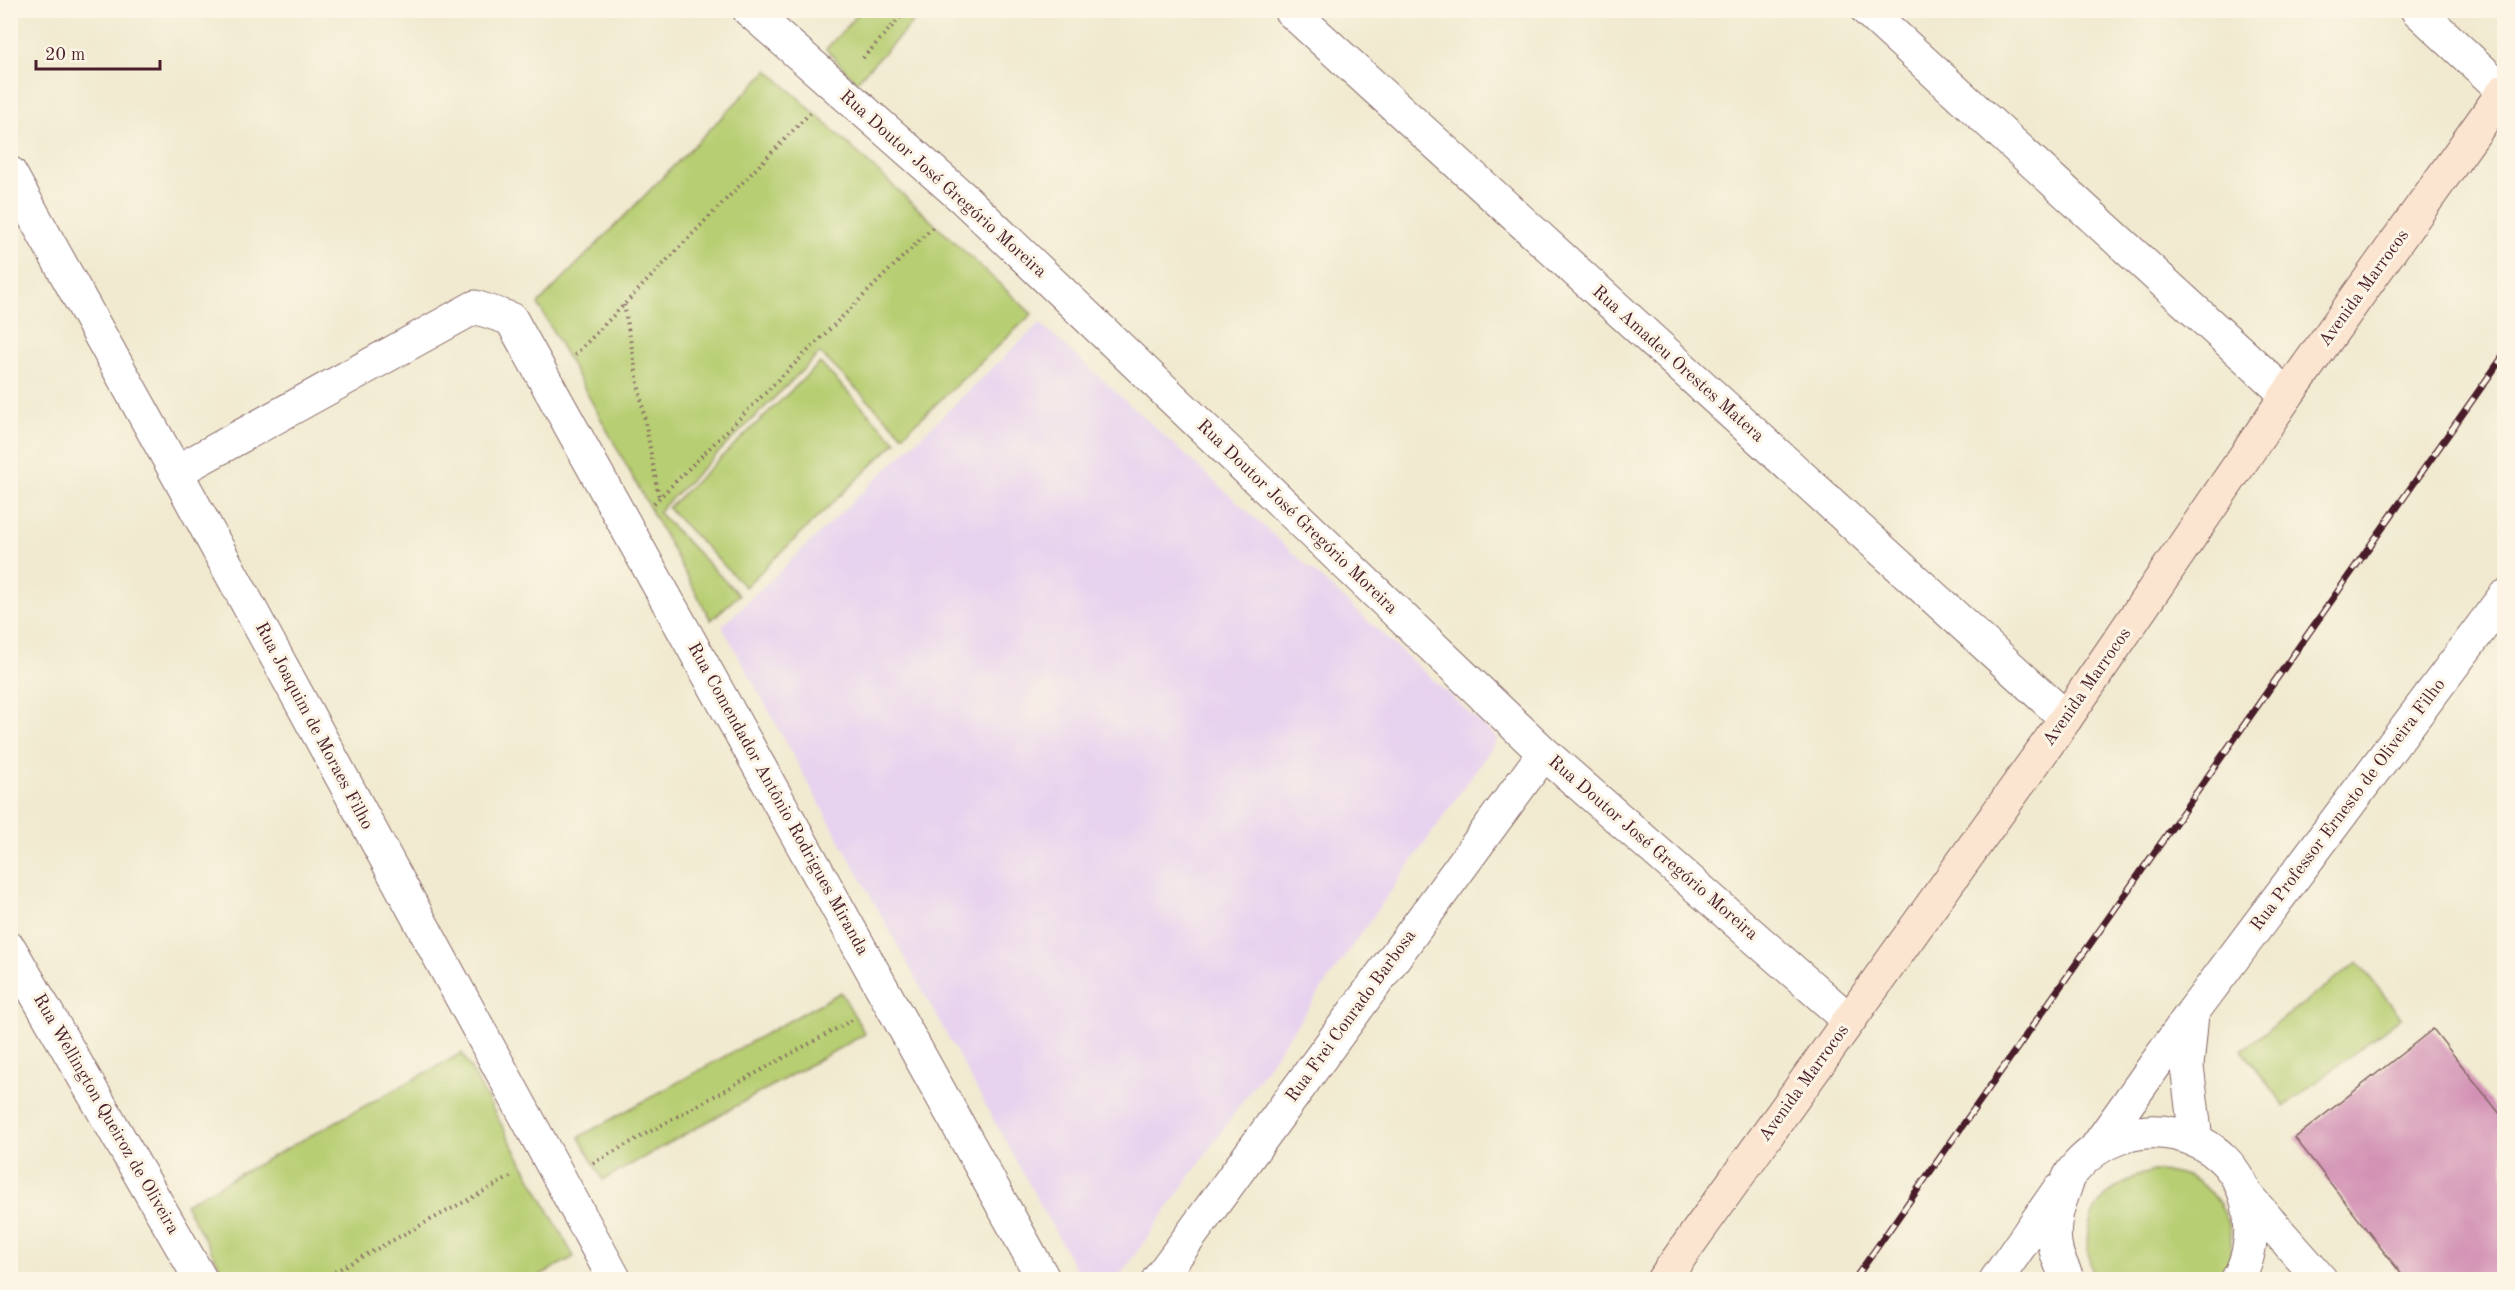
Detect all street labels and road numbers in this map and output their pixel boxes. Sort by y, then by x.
street label: Rua Doutor José Gregório Moreira [836,87,1050,281]
street label: Avenida Marrocos [2316,226,2412,350]
street label: Rua Amadeu Orestes Matera [1589,282,1767,446]
street label: Rua Doutor José Gregório Moreira [1193,416,1401,618]
street label: Rua Joaquim de Moraes Filho [252,620,376,833]
street label: Avenida Marrocos [2040,624,2135,749]
street label: Rua Comendador Antônio Rodrigues Miranda [684,640,872,958]
street label: Rua Professor Ernesto de Oliveira Filho [2247,675,2449,935]
street label: Rua Doutor José Gregório Moreira [1545,752,1761,944]
street label: Rua Frei Conrado Barbosa [1283,926,1419,1105]
street label: Rua Wellington Queiroz de Oliveira [30,991,182,1237]
street label: Avenida Marrocos [1756,1021,1852,1145]

